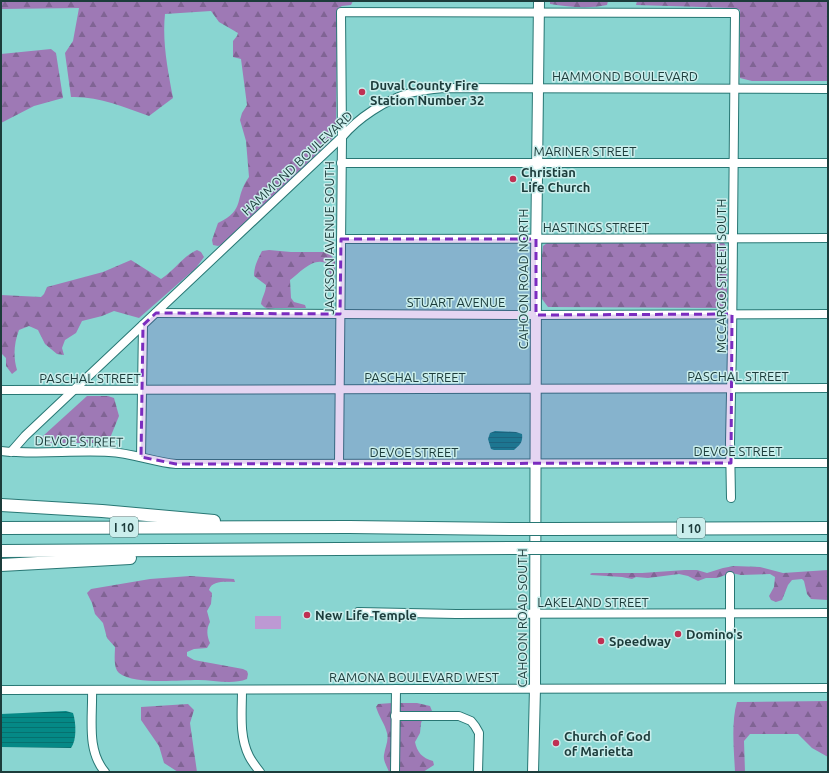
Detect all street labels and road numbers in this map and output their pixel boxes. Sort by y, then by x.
street label: HAMMOND BOULEVARD [552,69,698,83]
street label: HAMMOND BOULEVARD [239,108,355,218]
street label: MARINER STREET [534,144,636,158]
street label: JACKSON AVENUE SOUTH [322,161,336,315]
street label: MCCARGO STREET SOUTH [714,199,728,353]
street label: CAHOON ROAD NORTH [516,209,530,349]
street label: HASTINGS STREET [543,220,649,234]
street label: STUART AVENUE [407,295,505,309]
street label: PASCHAL STREET [687,369,789,383]
street label: PASCHAL STREET [364,370,466,384]
street label: PASCHAL STREET [39,371,141,385]
street label: DEVOE STREET [34,433,124,449]
street label: DEVOE STREET [694,444,782,458]
street label: DEVOE STREET [370,445,458,459]
road number: I 10 [110,517,138,537]
road number: I 10 [677,518,705,538]
street label: CAHOON ROAD SOUTH [515,549,529,687]
street label: LAKELAND STREET [537,595,649,609]
street label: RAMONA BOULEVARD WEST [329,670,499,684]

